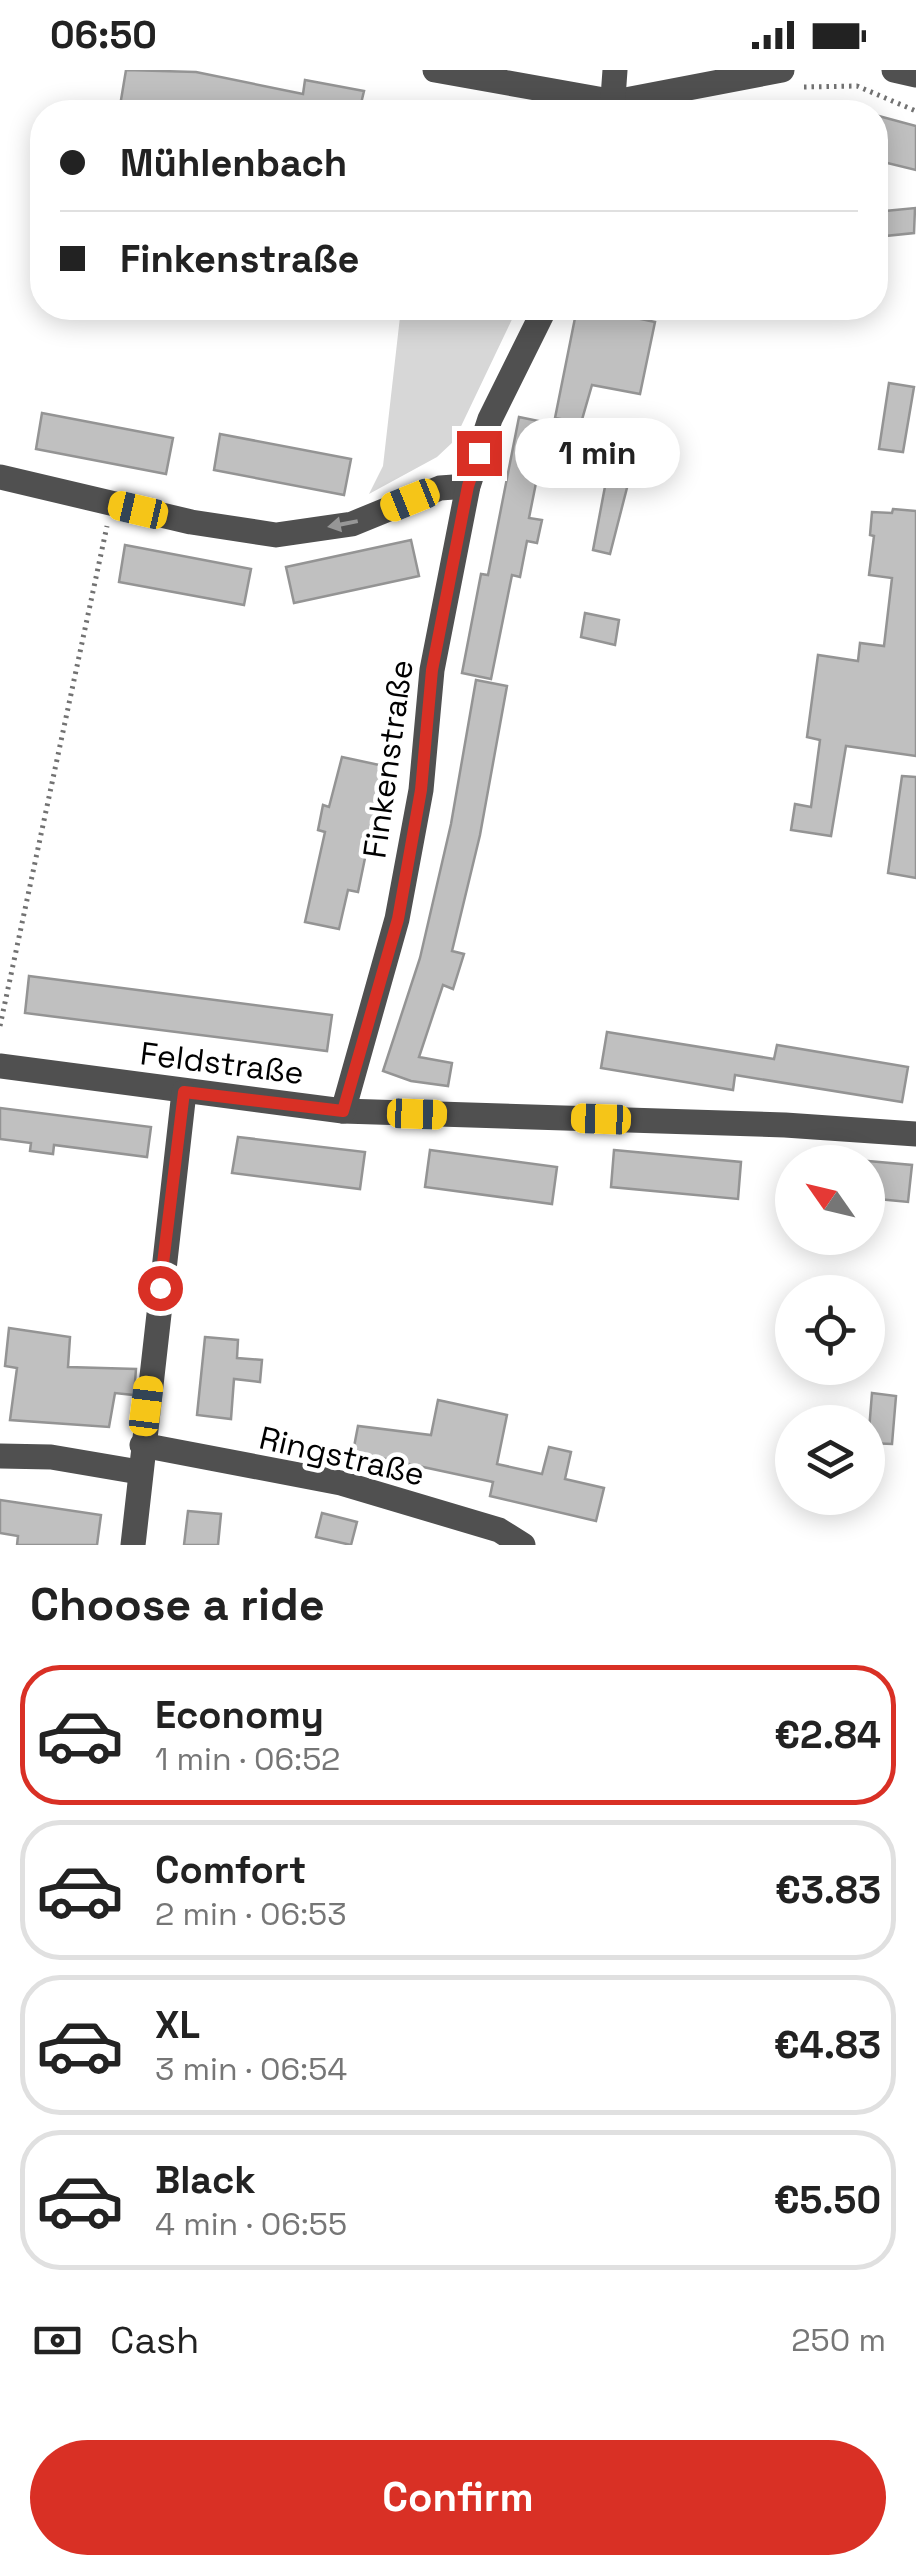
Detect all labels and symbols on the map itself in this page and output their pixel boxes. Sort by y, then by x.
callout: 1 min [514,418,679,488]
route end [457,431,502,476]
car [377,475,443,525]
car [105,489,171,531]
one-way arrow [327,517,358,533]
street label: Finkenstraße [354,657,422,861]
street label: Feldstraße [138,1033,306,1093]
car [386,1098,448,1130]
car [570,1103,632,1135]
north arrow [775,1145,885,1255]
route start [138,1266,183,1311]
car [127,1374,165,1438]
street label: Ringstraße [255,1418,429,1494]

